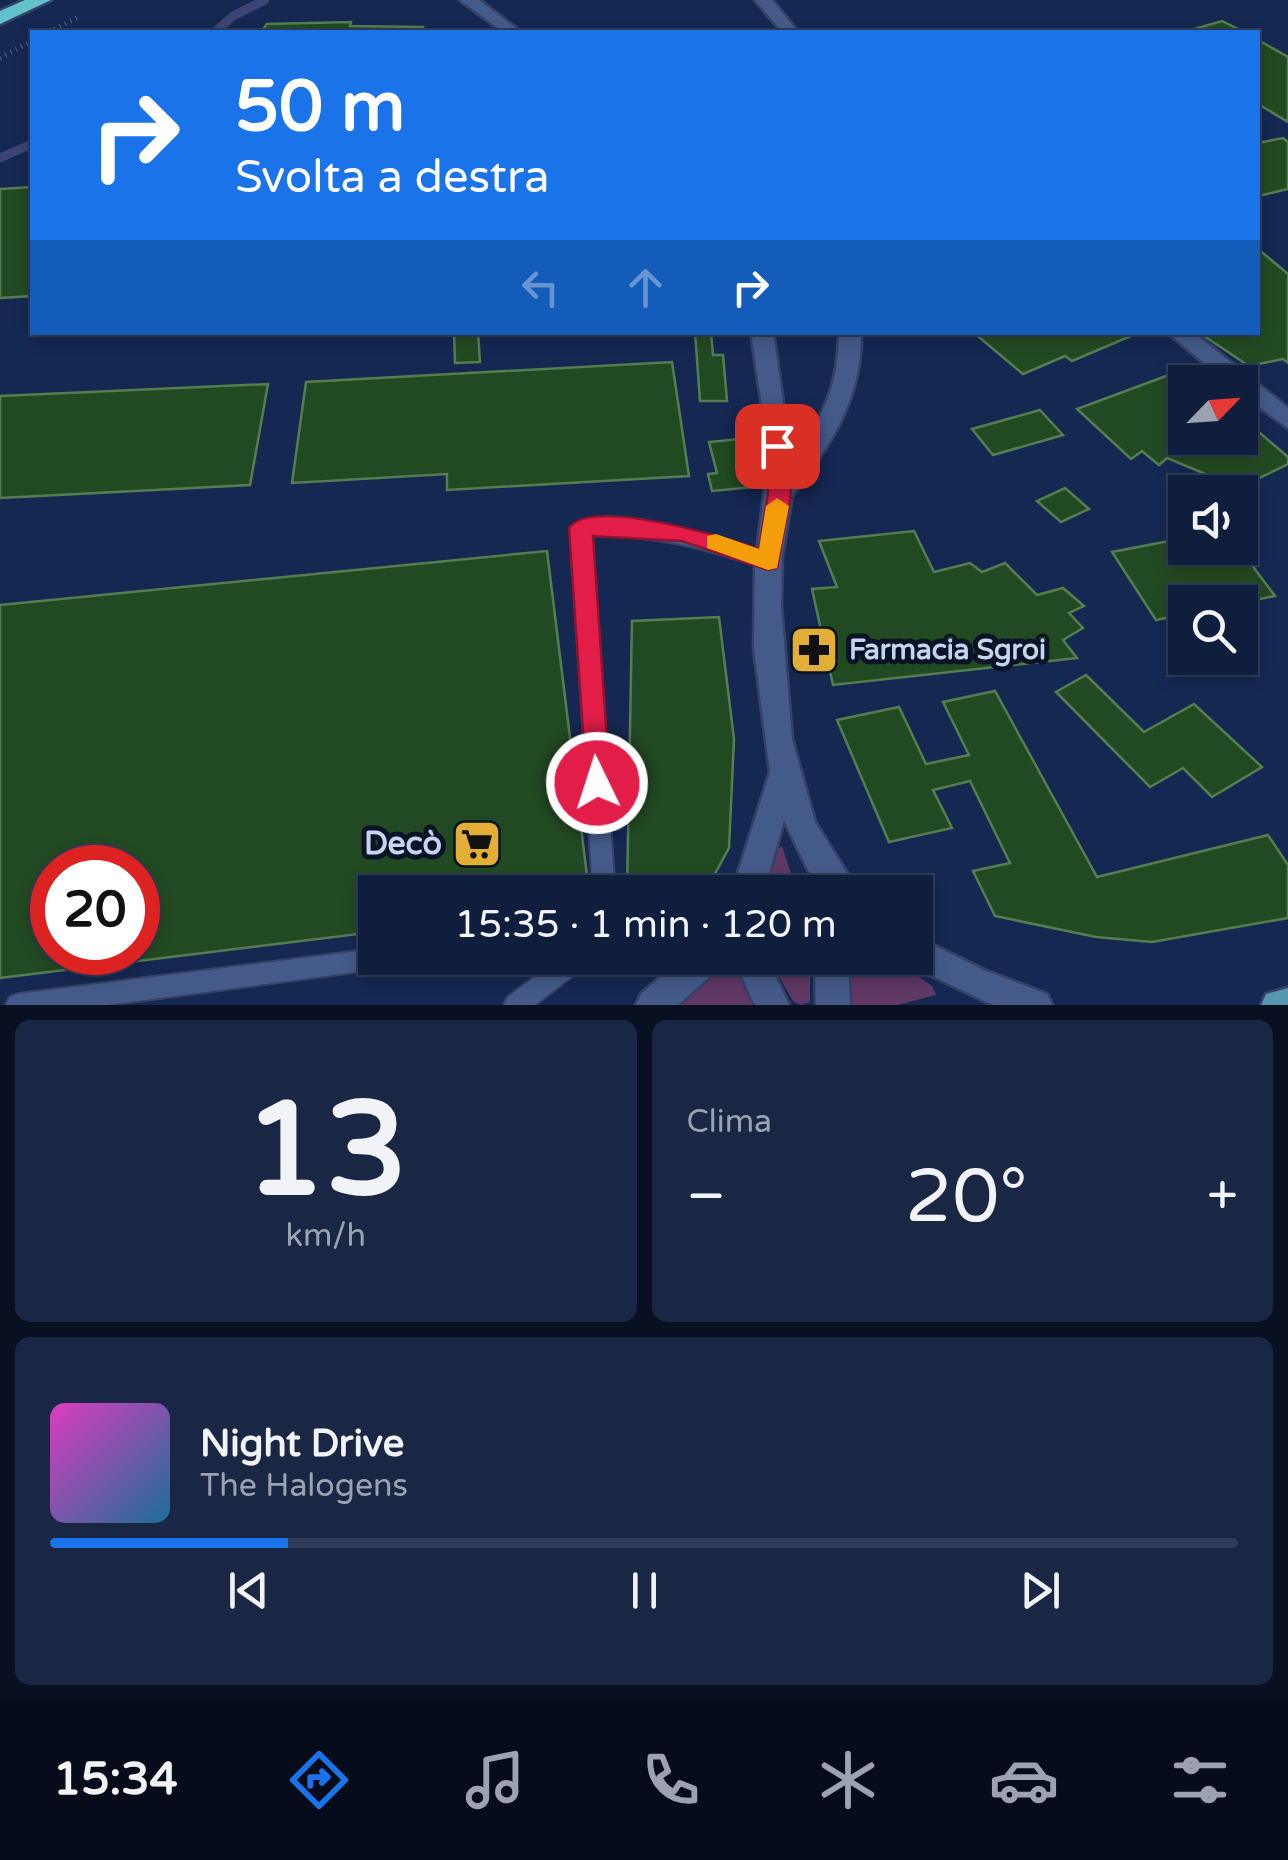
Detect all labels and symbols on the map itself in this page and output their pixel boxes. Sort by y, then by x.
north arrow [1168,365,1258,455]
pin [735,404,820,489]
pharmacy icon: Farmacia Sgroi [788,624,840,676]
place label: Farmacia Sgroi [849,633,1046,667]
position arrow [545,731,649,835]
supermarket icon: Decò [451,818,503,870]
place label: Decò [364,825,442,863]
speed limit sign: 20 [30,845,160,975]

